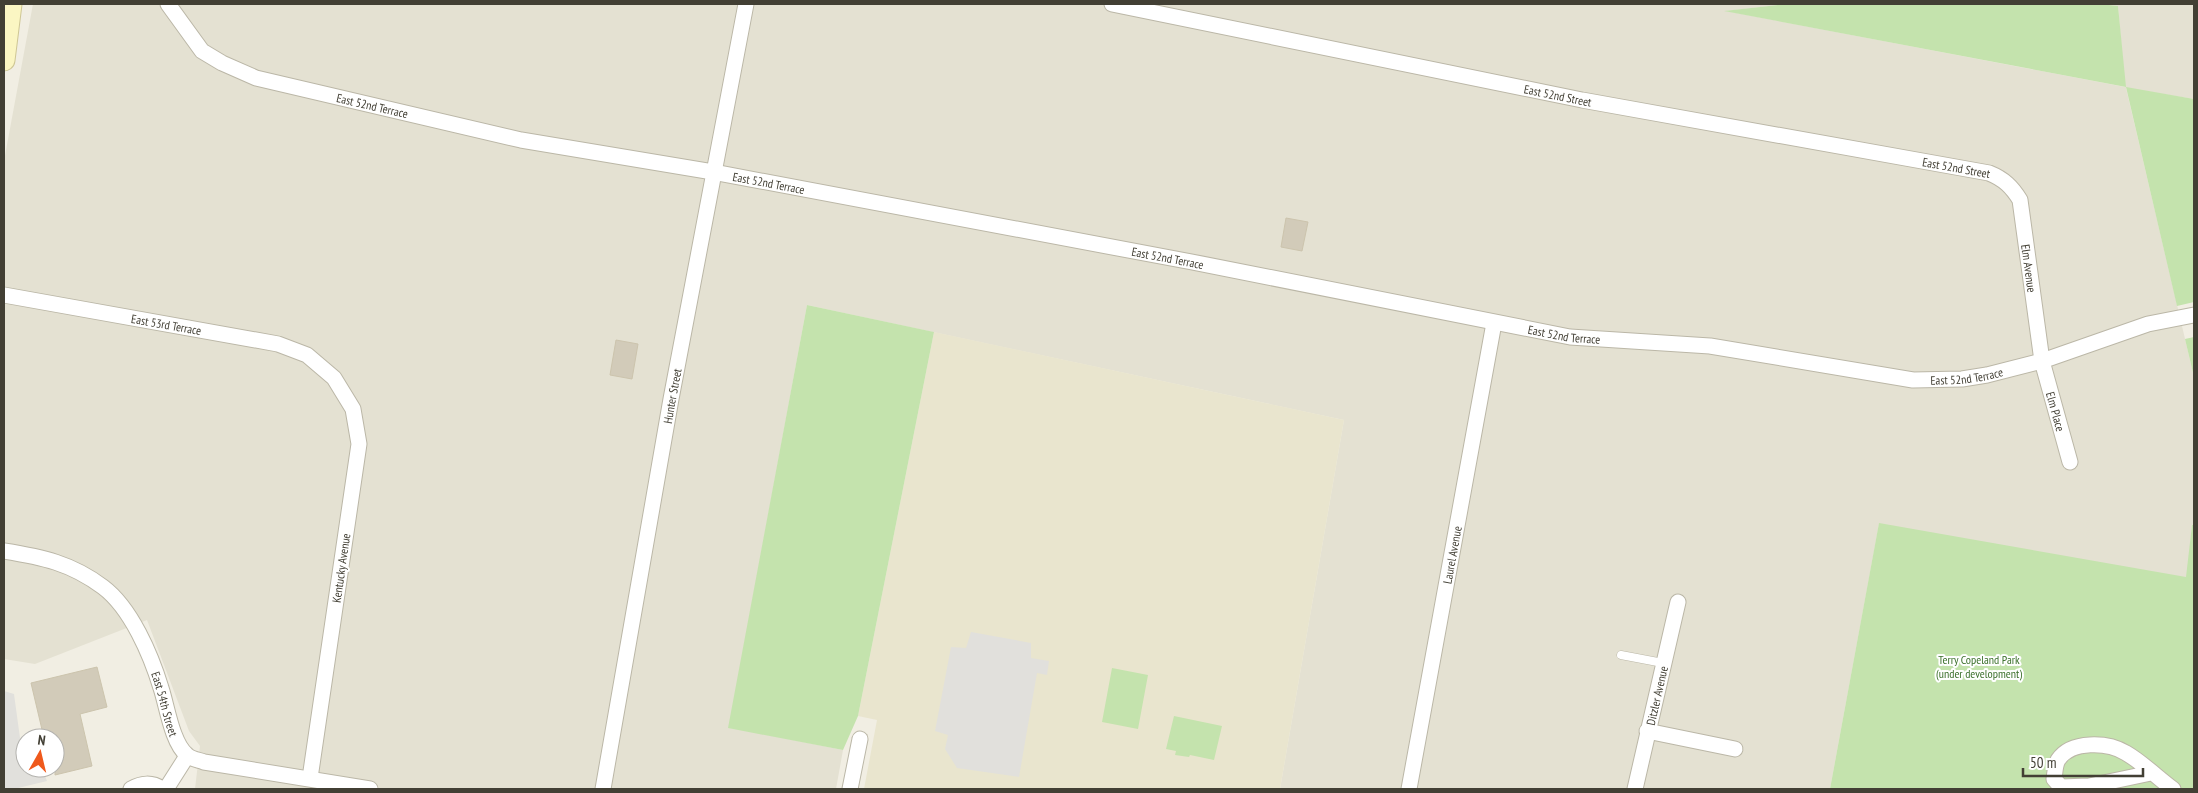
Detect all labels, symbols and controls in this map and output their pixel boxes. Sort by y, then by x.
street label: East 52nd Street [1523,81,1593,109]
street label: East 52nd Terrace [335,90,410,121]
street label: East 52nd Street [1921,154,1992,181]
street label: East 52nd Terrace [731,168,806,197]
street label: East 52nd Terrace [1130,243,1205,272]
street label: Elm Avenue [2019,243,2040,293]
street label: East 53rd Terrace [130,310,203,338]
street label: East 52nd Terrace [1527,321,1601,346]
street label: East 52nd Terrace [1930,364,2004,387]
street label: Hunter Street [659,366,684,425]
street label: Elm Place [2043,390,2069,433]
street label: Laurel Avenue [1439,525,1464,585]
street label: Kentucky Avenue [329,532,353,604]
park label: Terry Copeland Park (under development) [1936,652,2022,681]
street label: Ditzler Avenue [1642,664,1671,726]
street label: East 54th Street [149,669,182,739]
north arrow [15,728,65,778]
text: N [37,731,47,750]
scale bar [2023,746,2143,778]
text: 50 m [2030,753,2056,772]

